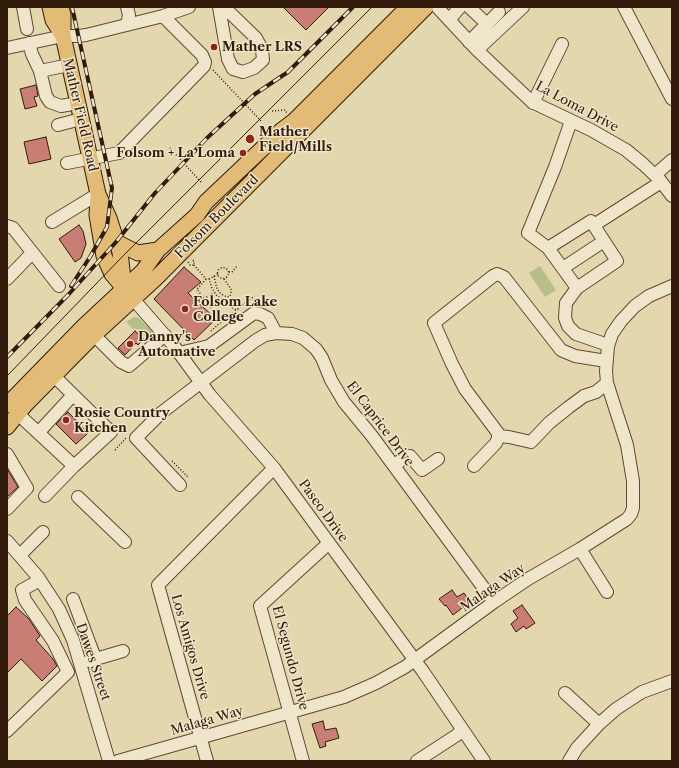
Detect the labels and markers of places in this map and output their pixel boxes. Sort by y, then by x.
place label: Mather LRS [222,39,302,55]
marker: Mather LRS [209,42,219,52]
place label: Mather Field/Mills [259,124,332,155]
marker: Mather Field/Mills [244,133,256,145]
place label: Folsom + La Loma [116,145,235,161]
marker: Folsom + La Loma [238,148,248,158]
place label: Folsom Lake College [193,294,277,325]
marker: Folsom Lake College [180,304,190,314]
place label: Danny's Automative [138,329,216,360]
marker: Danny's Automative [125,339,135,349]
place label: Rosie Country Kitchen [74,405,170,436]
marker: Rosie Country Kitchen [61,415,71,425]

